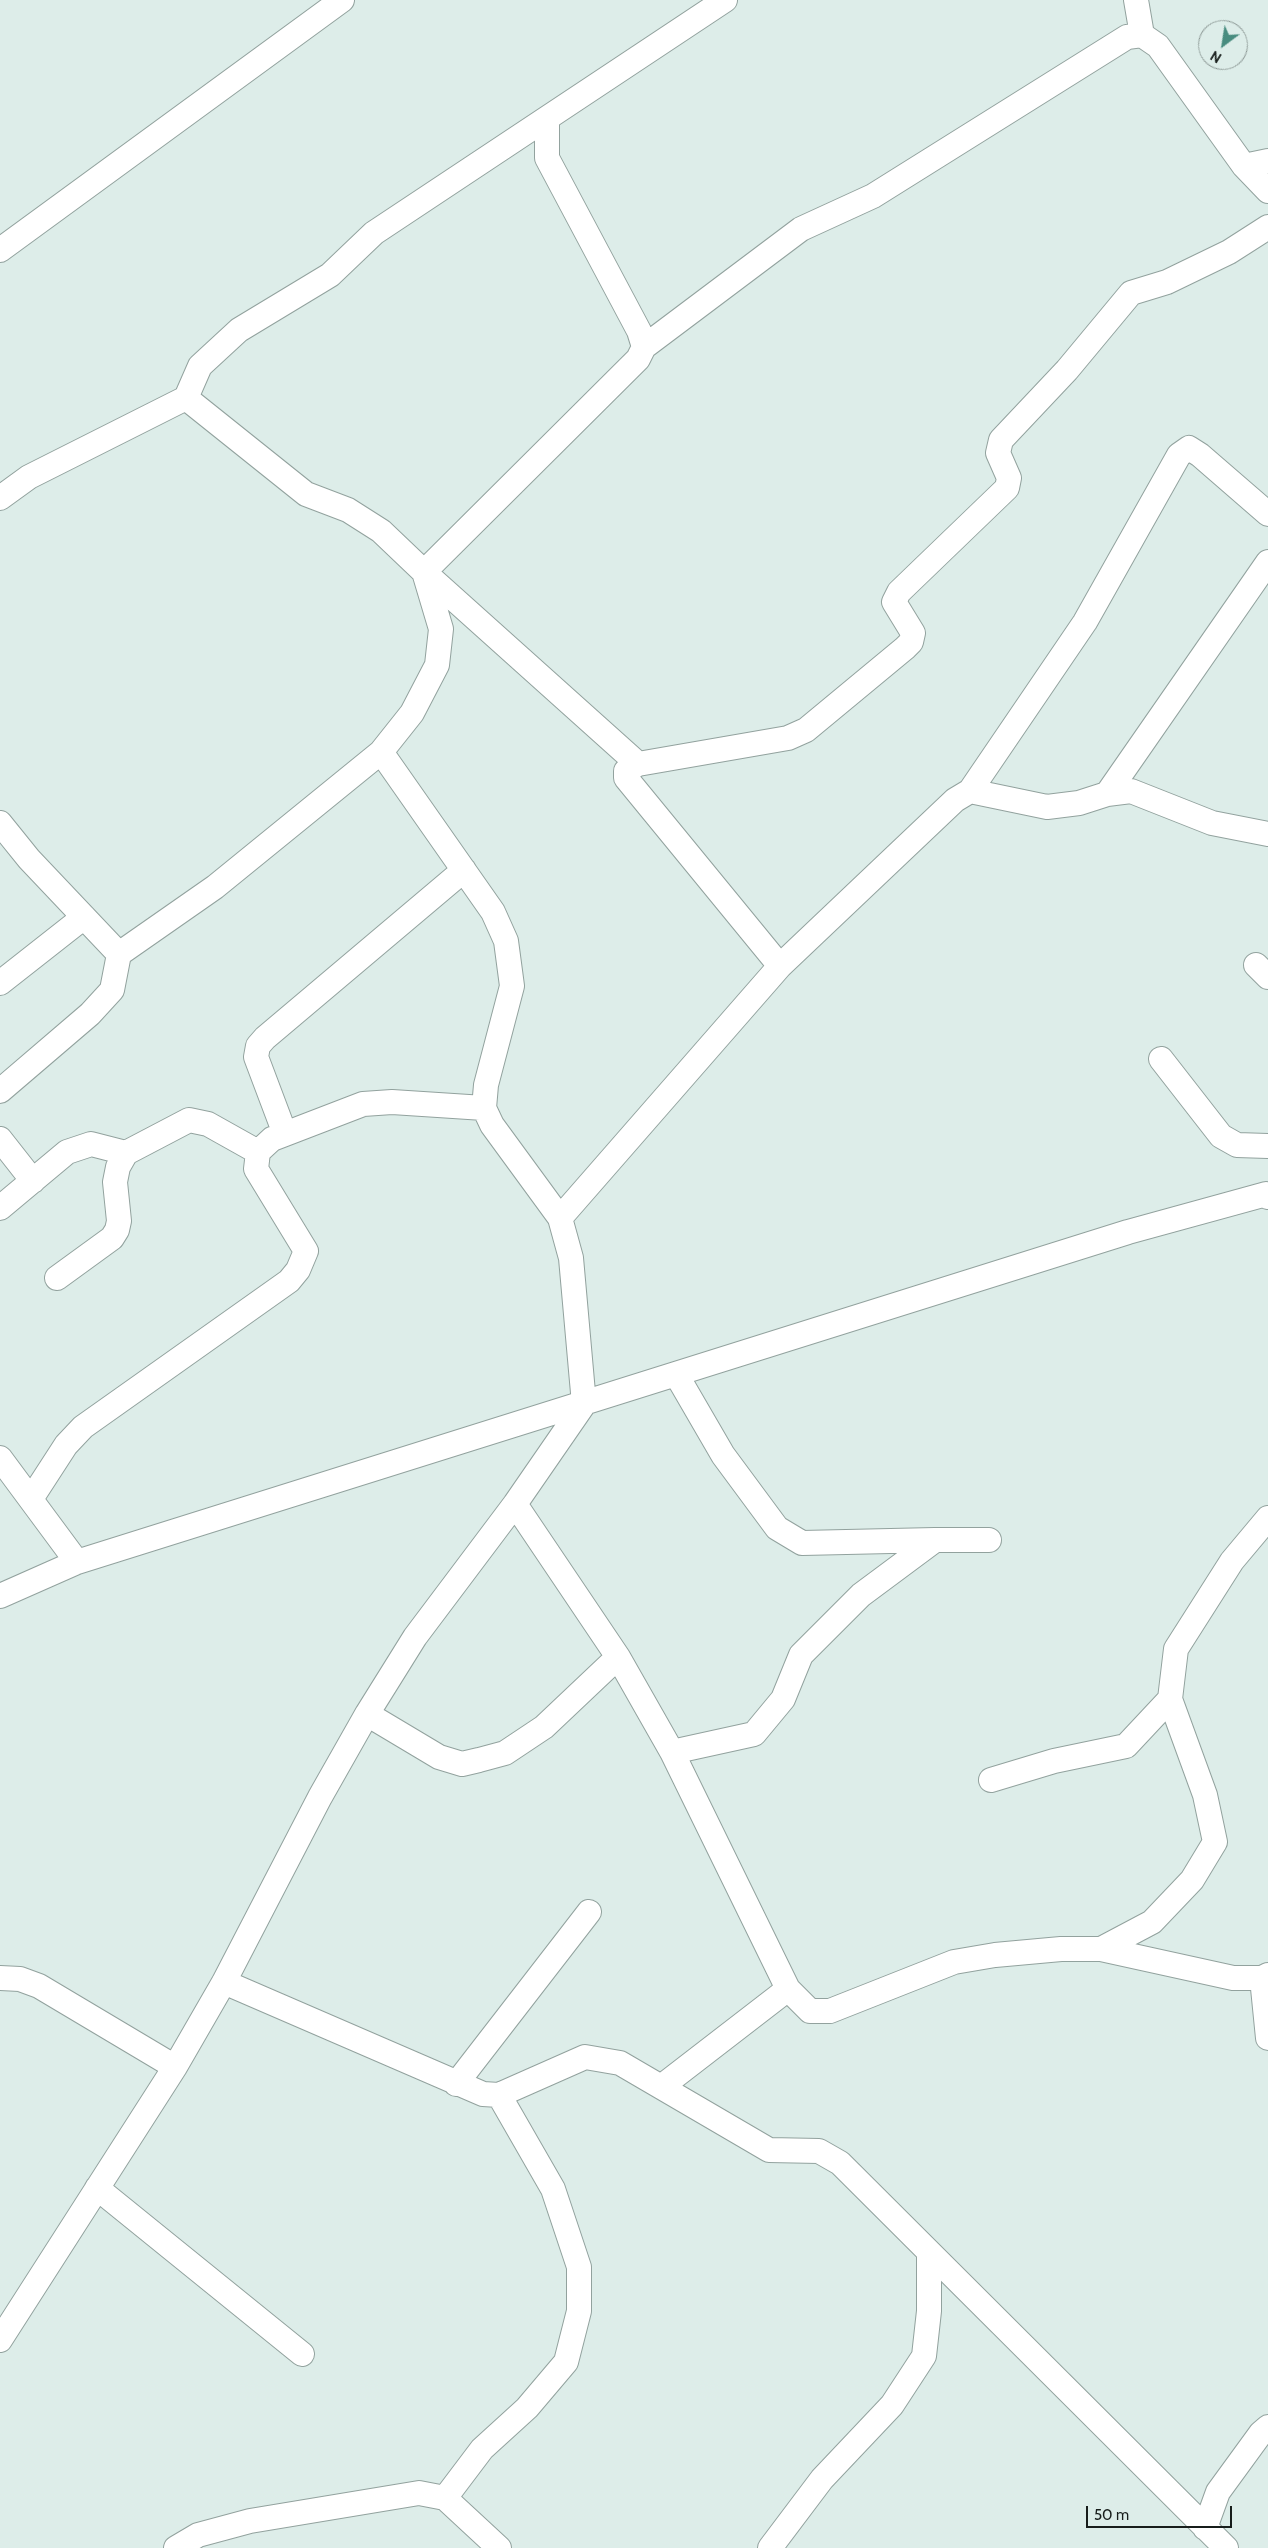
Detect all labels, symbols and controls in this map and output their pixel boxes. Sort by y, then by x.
north arrow [1198,20,1248,70]
text: N [1207,47,1225,67]
scale bar [1088,2496,1234,2528]
text: 50 m [1094,2506,1129,2524]

